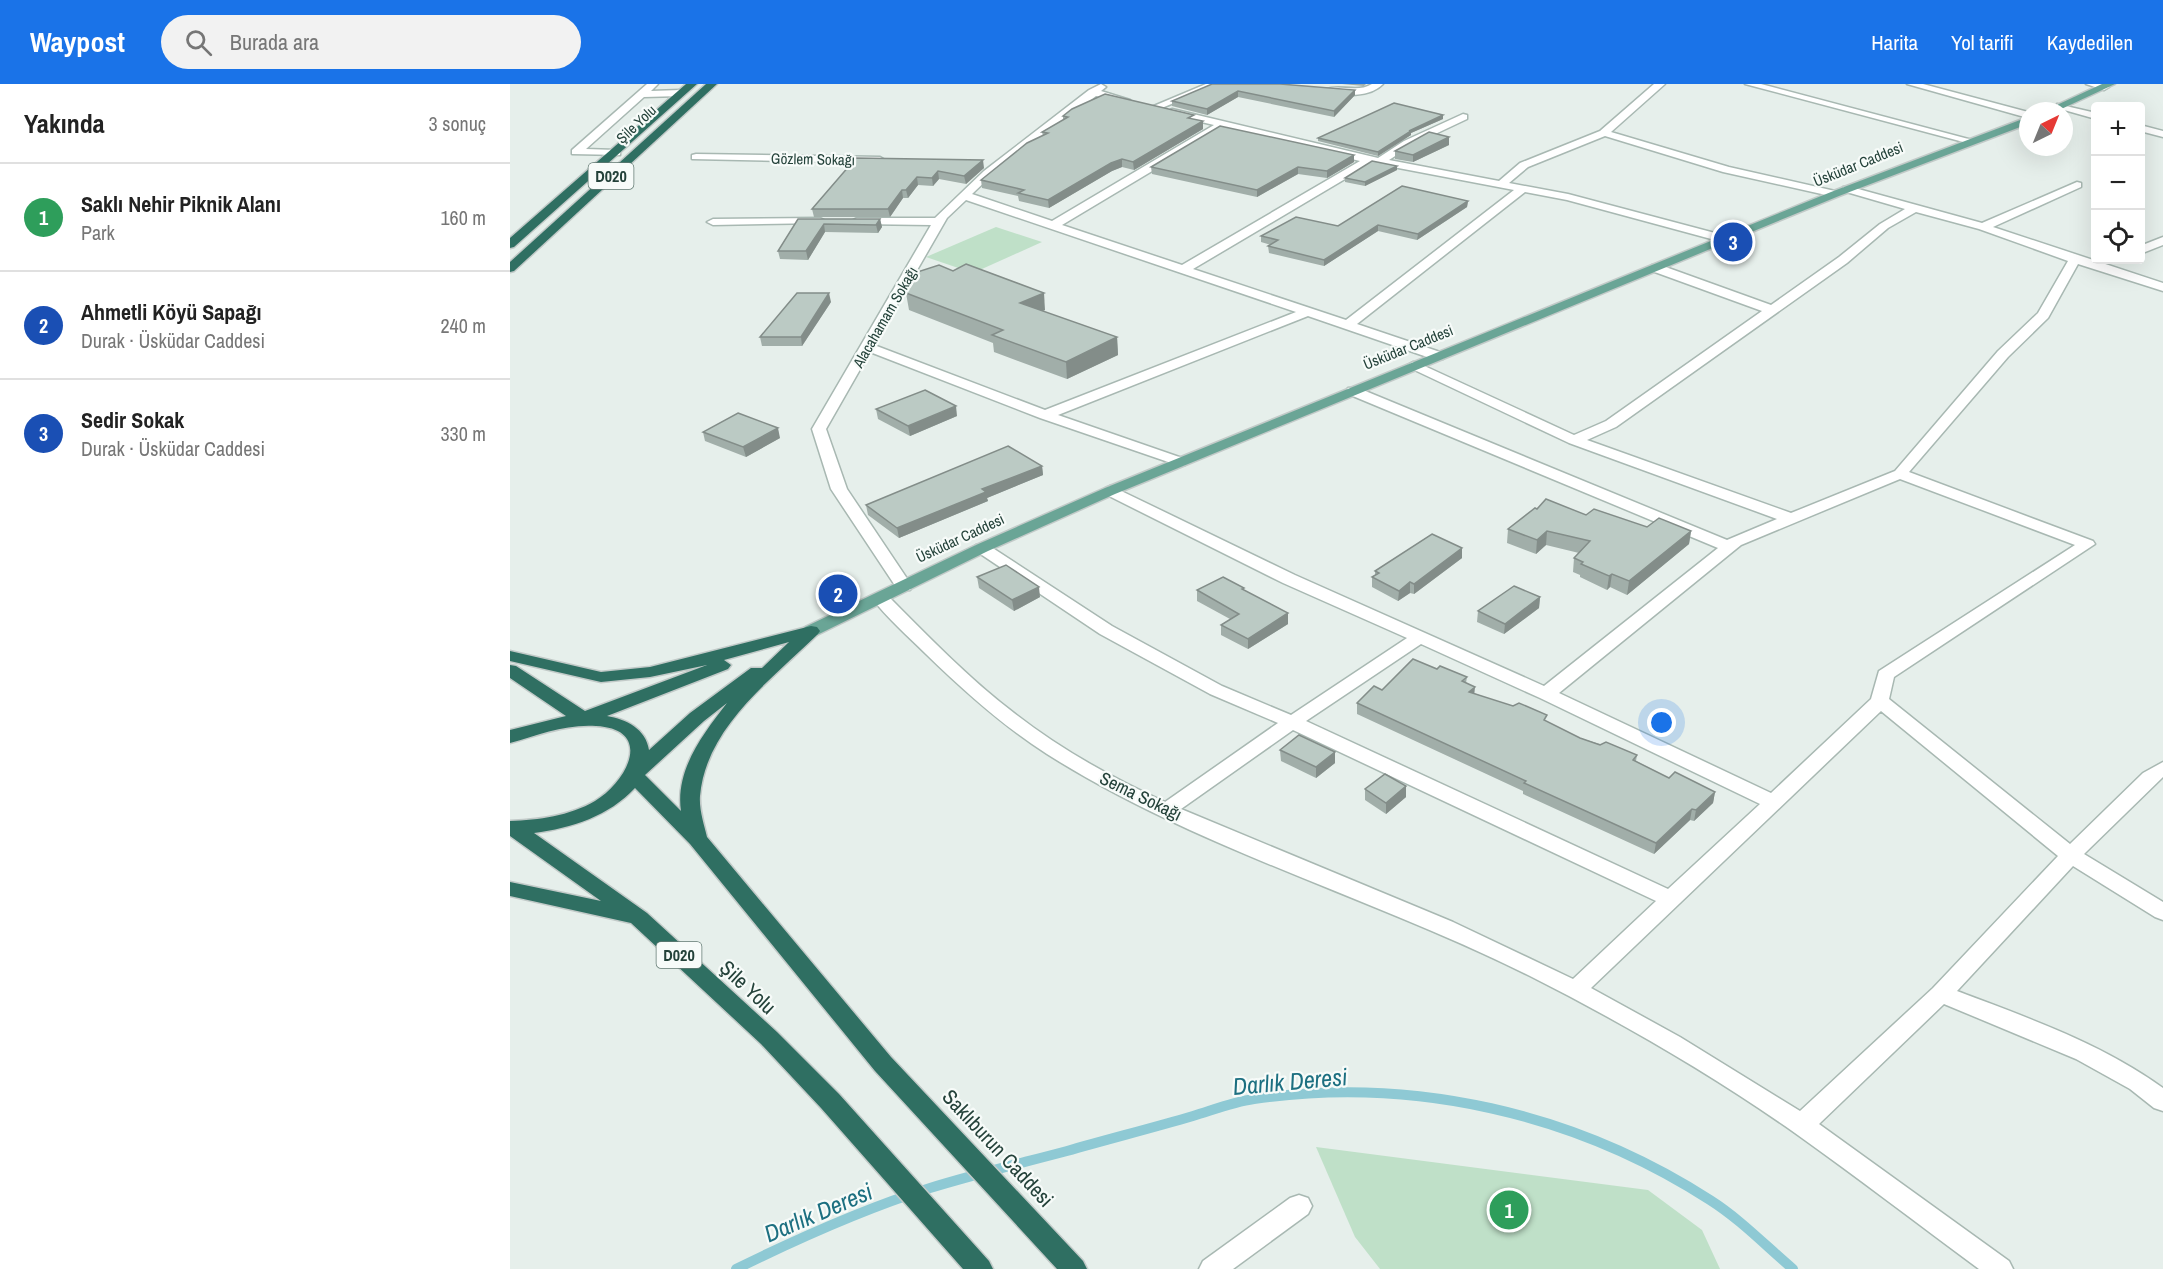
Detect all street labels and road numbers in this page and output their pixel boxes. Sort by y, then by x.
street label: Şile Yolu [611,100,661,148]
street label: Üsküdar Caddesi [1810,136,1906,192]
street label: Gözlem Sokağı [771,148,855,170]
road number: D020 [588,163,634,189]
street label: Alacahamam Sokağı [847,263,922,372]
street label: Üsküdar Caddesi [1360,319,1456,375]
street label: Üsküdar Caddesi [912,508,1008,568]
street label: Sema Sokağı [1096,765,1186,827]
road number: D020 [656,942,702,968]
street label: Şile Yolu [714,953,782,1021]
street label: Saklıburun Caddesi [936,1083,1060,1213]

